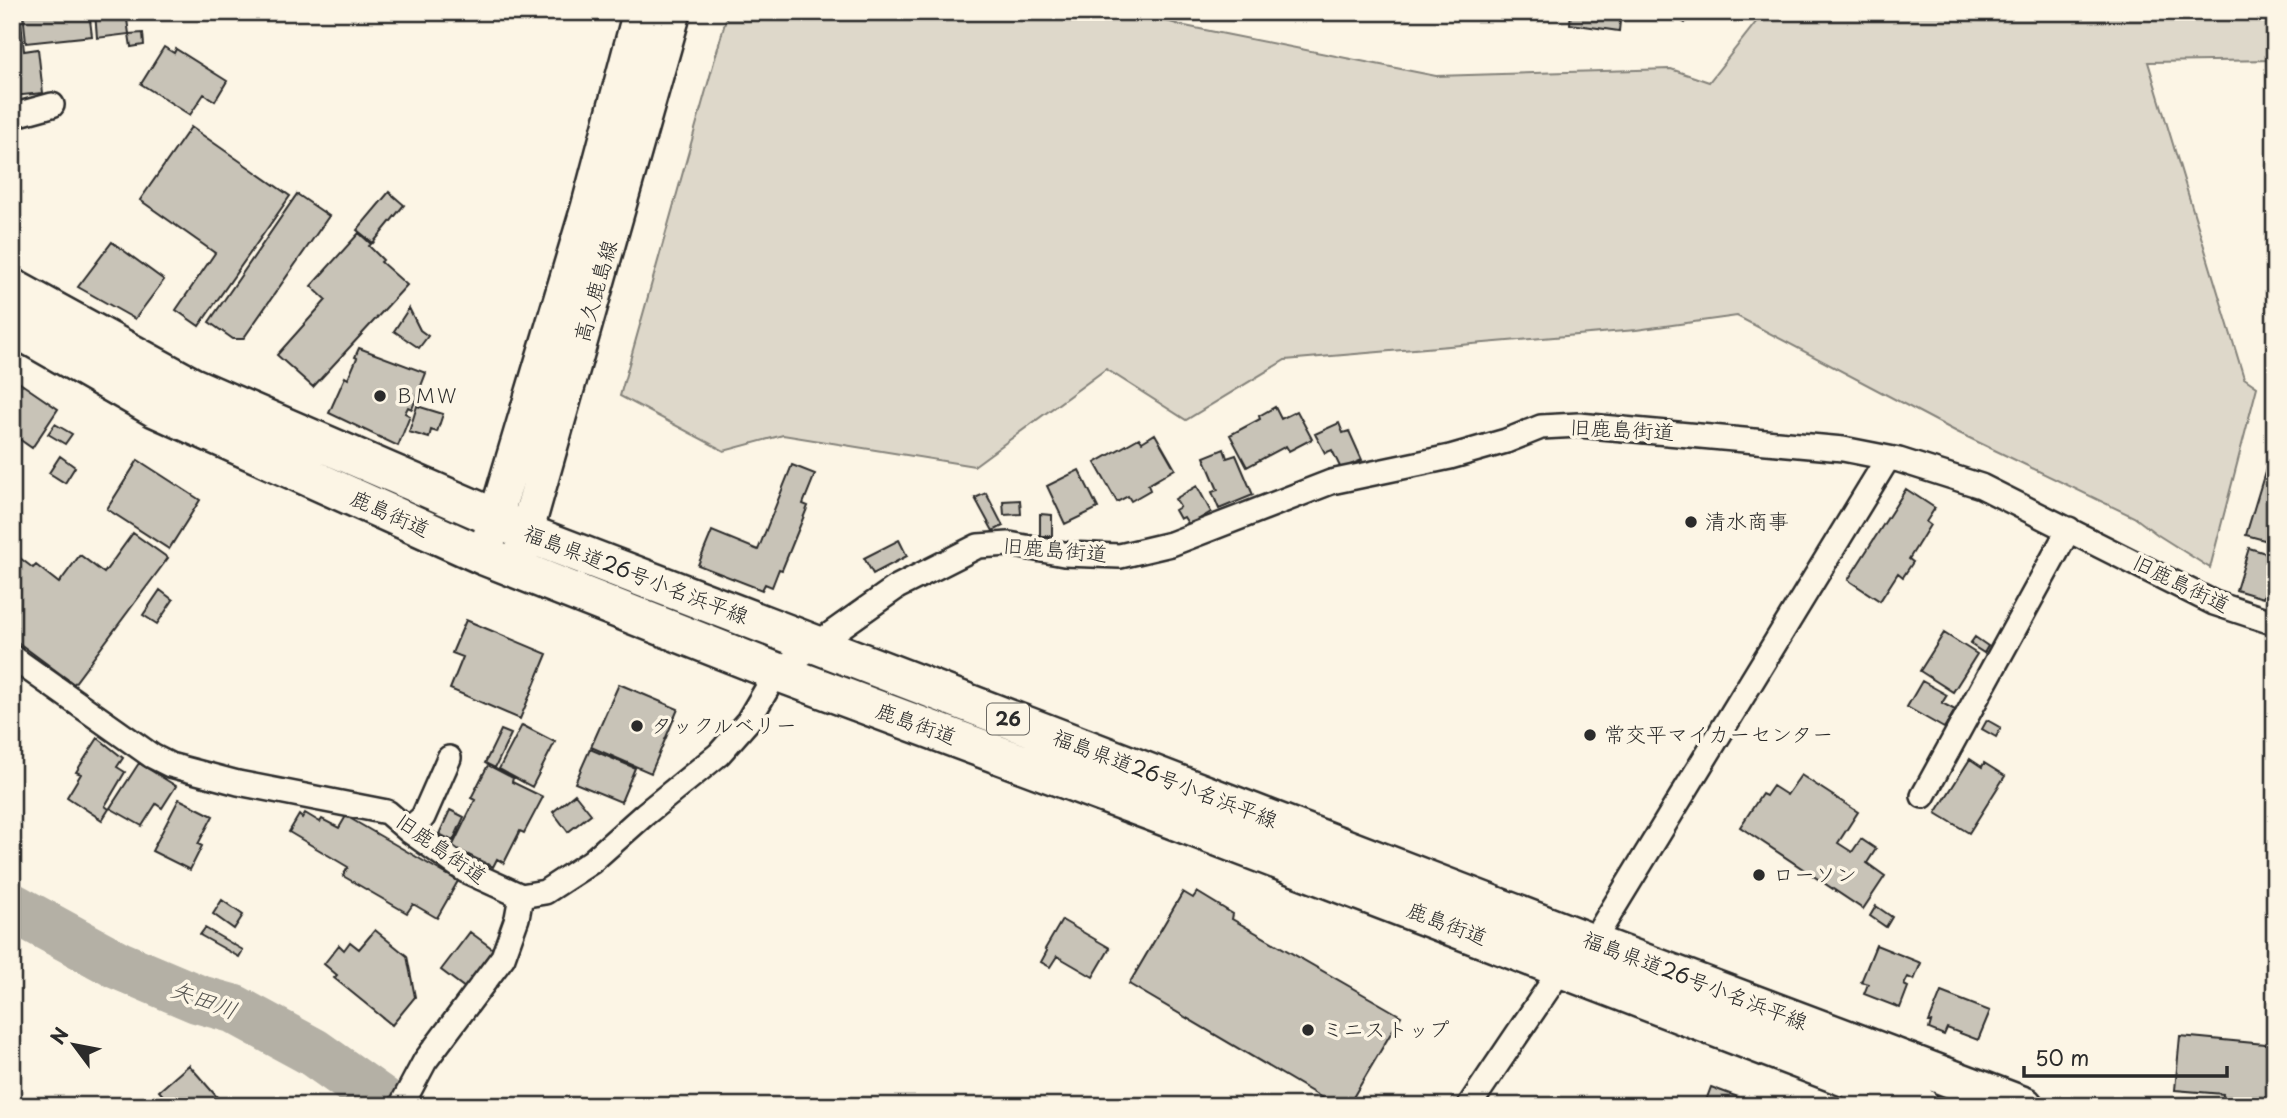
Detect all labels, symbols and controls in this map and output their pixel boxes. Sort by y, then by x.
street label: 高久鹿島線 [564,236,624,345]
place label: ＢＭＷ [394,378,457,410]
marker: ＢＭＷ [372,388,388,404]
street label: 旧鹿島街道 [1569,409,1675,447]
street label: 鹿島街道 [346,480,436,544]
place label: 清水商事 [1705,504,1789,536]
marker: 清水商事 [1683,514,1699,530]
street label: 福島県道26号小名浜平線 [520,515,754,631]
street label: 旧鹿島街道 [1001,527,1109,569]
street label: 旧鹿島街道 [2128,545,2236,620]
street label: 鹿島街道 [872,693,962,752]
road number: 26 [987,704,1029,734]
place label: タックルベリー [651,708,797,740]
place label: 常交平マイカーセンター [1604,717,1833,749]
marker: タックルベリー [629,718,645,734]
street label: 福島県道26号小名浜平線 [1049,719,1283,835]
marker: 常交平マイカーセンター [1582,727,1598,743]
street label: 旧鹿島街道 [390,804,494,891]
place label: ローソン [1773,857,1857,889]
marker: ローソン [1751,867,1767,883]
street label: 鹿島街道 [1403,892,1493,952]
street label: 福島県道26号小名浜平線 [1579,921,1813,1037]
water label: 矢田川 [166,970,243,1027]
north arrow [38,1010,108,1080]
place label: ミニストップ [1322,1012,1450,1044]
text: N [43,1022,75,1049]
marker: ミニストップ [1300,1022,1316,1038]
scale bar [2024,1034,2228,1078]
text: 50 m [2035,1041,2089,1073]

